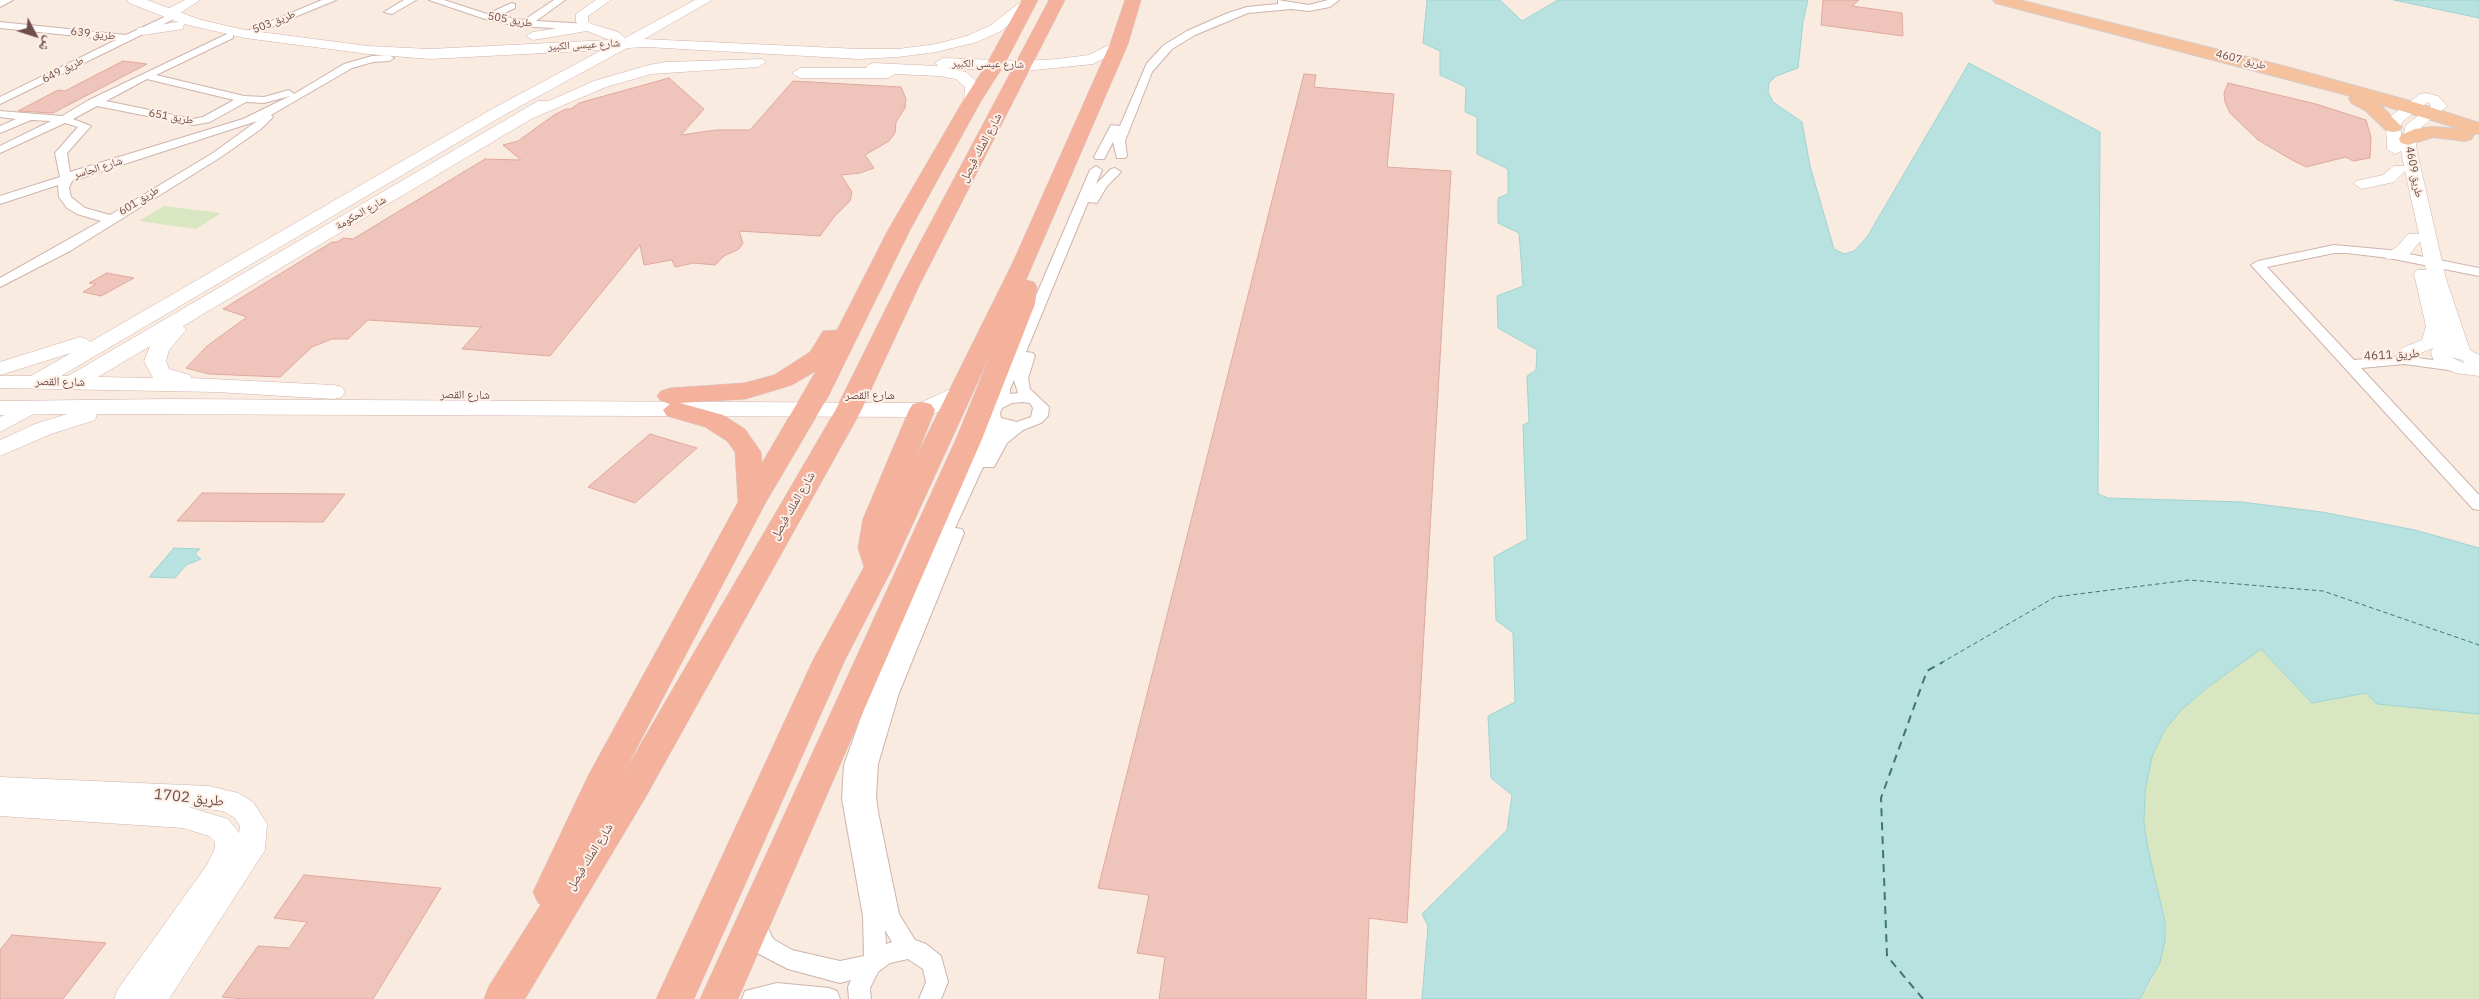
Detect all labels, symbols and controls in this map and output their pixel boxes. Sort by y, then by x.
street label: طريق 503 [251,7,297,37]
north arrow [10,10,60,60]
street label: طريق 505 [487,10,533,30]
street label: طريق 639 [70,25,116,43]
text: ش [35,33,58,56]
street label: شارع عيسى الكبير [548,37,620,53]
street label: طريق 4607 [2214,47,2268,73]
street label: طريق 649 [40,54,86,86]
street label: شارع عيسى الكبير [952,57,1024,71]
street label: طريق 651 [148,107,194,127]
street label: شارع الملك فيصل [957,111,1005,185]
street label: طريق 4609 [2403,145,2425,199]
street label: شارع الجاسر [72,154,124,182]
street label: طريق 601 [116,183,162,219]
street label: شارع الحكومة [333,193,389,233]
street label: طريق 4611 [2364,346,2420,364]
street label: شارع القصر [35,374,85,390]
street label: شارع القصر [440,387,490,403]
street label: شارع القصر [845,389,895,403]
street label: شارع الملك فيصل [768,469,818,543]
street label: طريق 1702 [153,785,225,811]
street label: شارع الملك فيصل [564,821,616,893]

